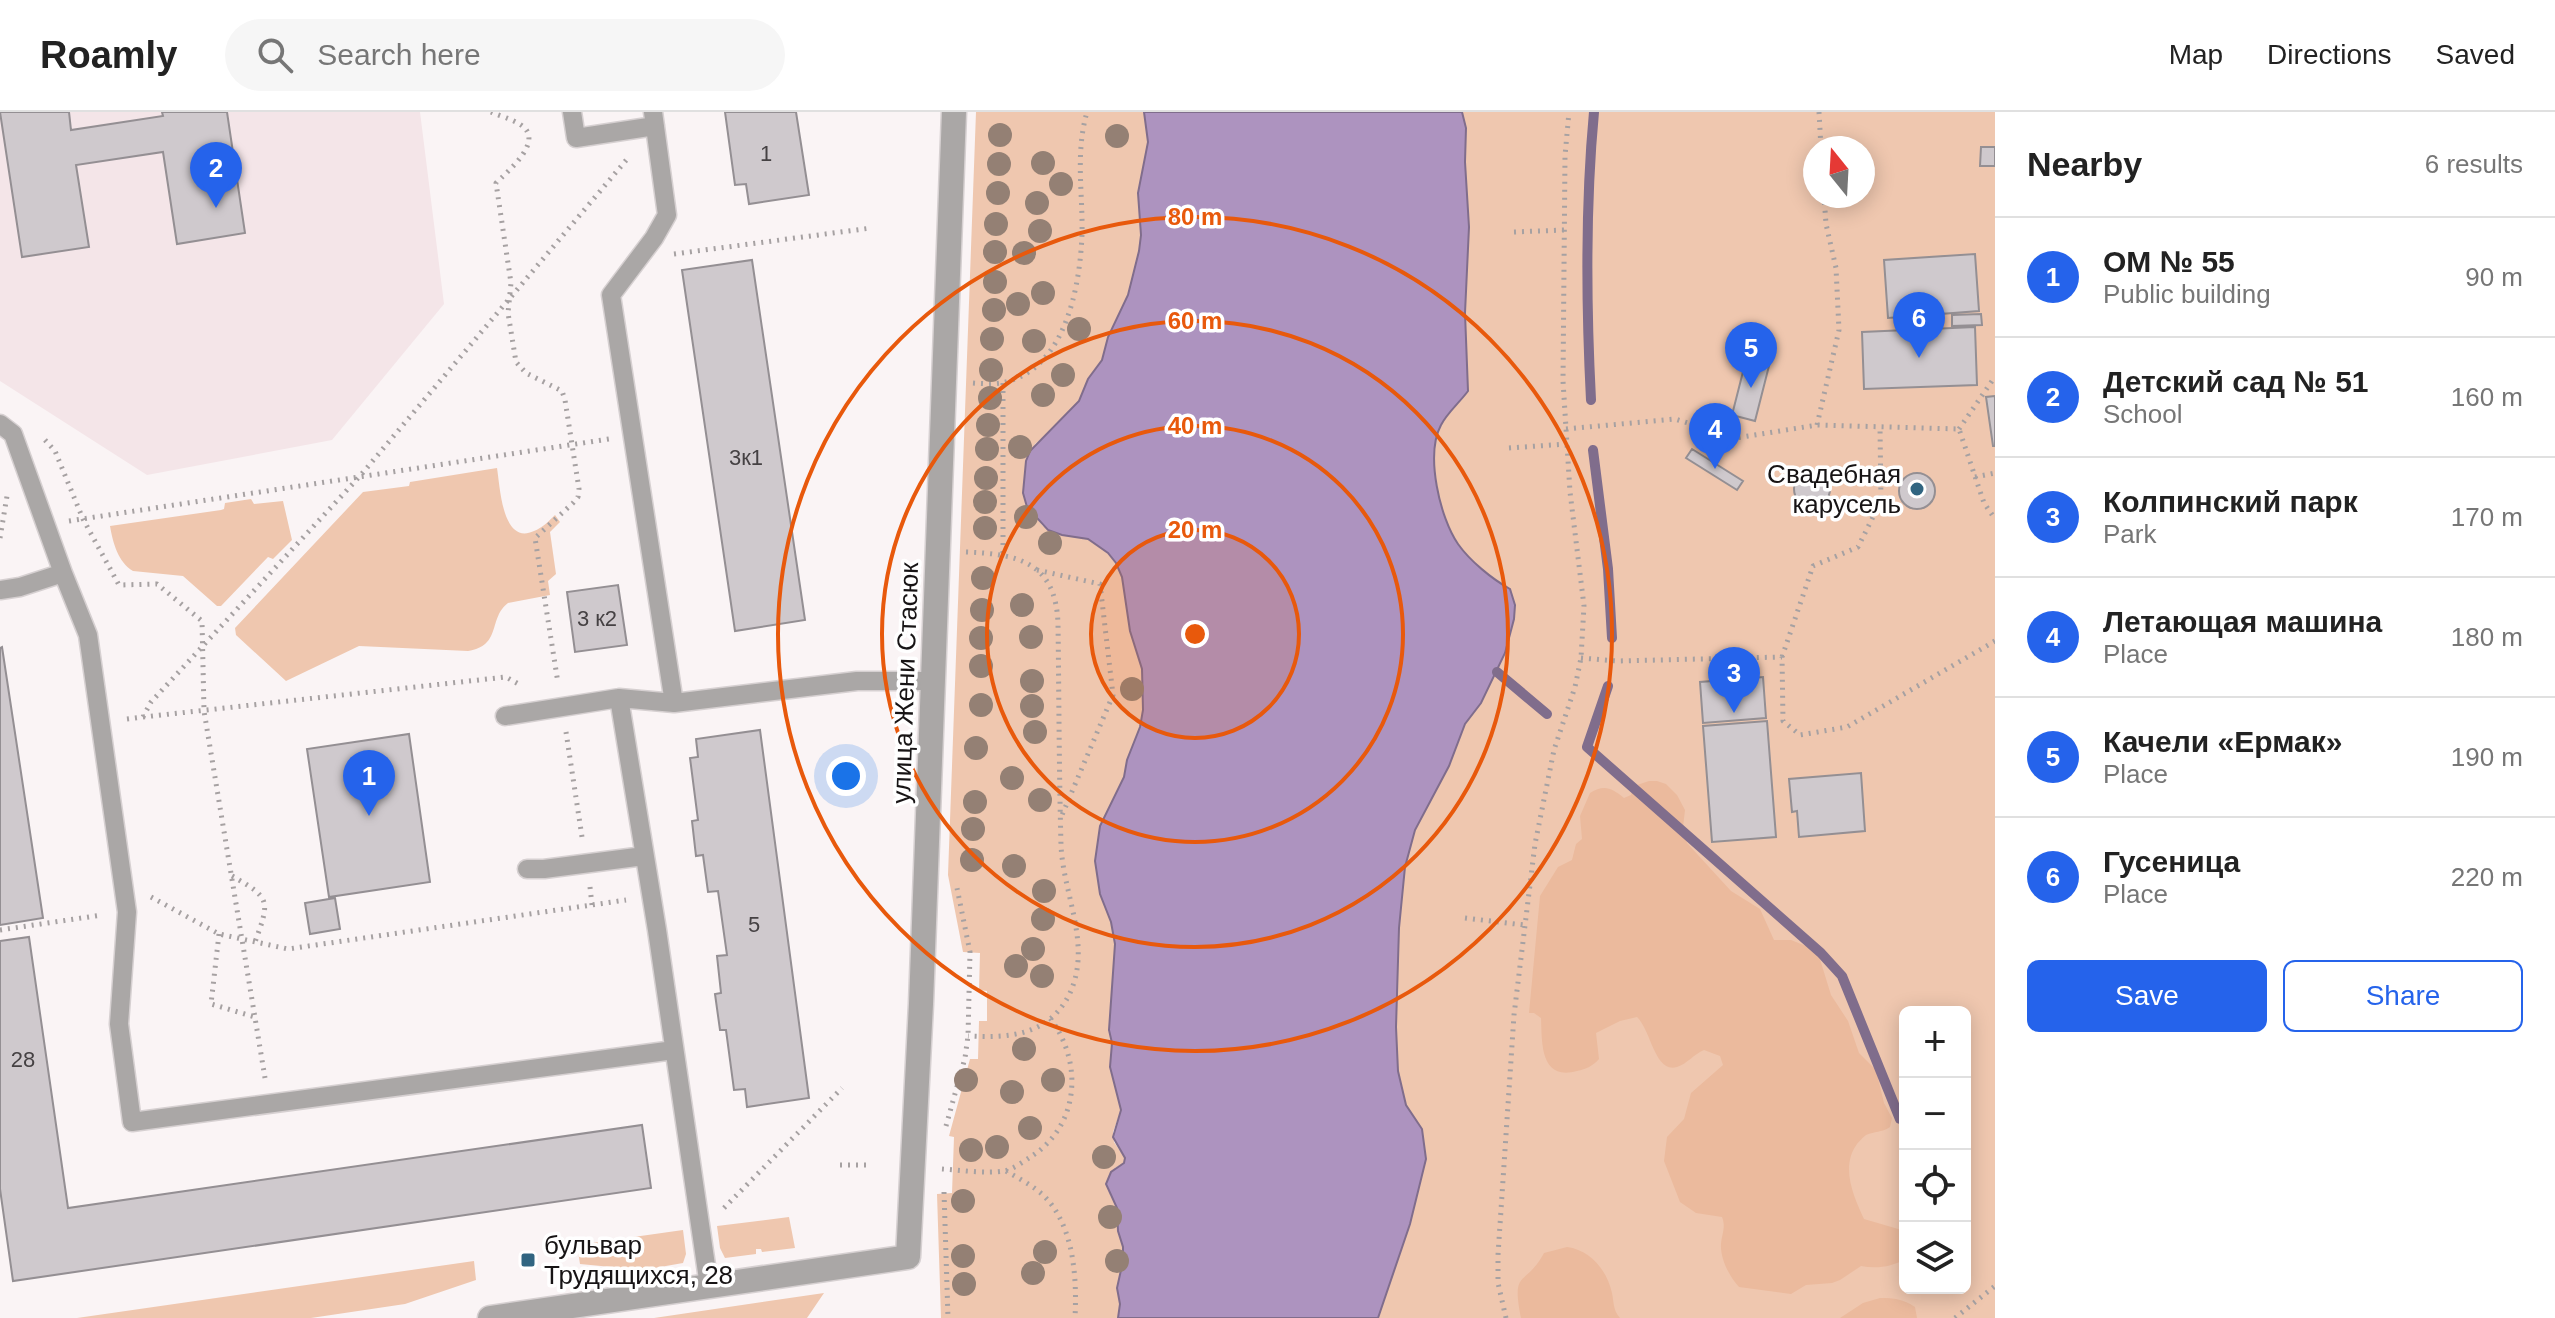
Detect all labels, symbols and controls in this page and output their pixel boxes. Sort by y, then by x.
search box [225,19,785,91]
icon: search [253,33,297,77]
text: Roamly [40,34,177,76]
text: Search here [317,38,481,71]
text: Map [2169,39,2223,70]
text: Directions [2267,39,2392,70]
text: Saved [2436,39,2515,70]
north arrow [1803,136,1875,208]
house number: 1 [760,141,772,166]
pin: 2 [190,142,242,208]
text: Nearby [2027,145,2142,183]
text: 6 results [2425,149,2523,179]
text: 80 m [1168,203,1222,230]
text: ОМ № 55 [2103,245,2235,278]
text: 1 [2046,262,2060,292]
text: 90 m [2465,262,2523,292]
text: Public building [2103,279,2271,309]
pin: 6 [1893,292,1945,358]
text: 60 m [1168,307,1222,334]
pin: 5 [1725,322,1777,388]
text: Детский сад № 51 [2103,365,2369,398]
text: 2 [2046,382,2060,412]
text: 160 m [2451,382,2523,412]
text: School [2103,399,2183,429]
pin: 4 [1689,403,1741,469]
text: 40 m [1168,412,1222,439]
house number: 3к1 [729,445,763,470]
place label: Свадебная карусель [1767,459,1901,519]
marker: Свадебная карусель [1908,480,1926,498]
text: Колпинский парк [2103,485,2358,518]
text: 3 [2046,502,2060,532]
text: 170 m [2451,502,2523,532]
text: 20 m [1168,516,1222,543]
text: Park [2103,519,2156,549]
street label: улица Жени Стасюк [886,561,924,804]
text: Летающая машина [2103,605,2382,638]
house number: 3 к2 [577,606,617,631]
centre of rings [1181,620,1209,648]
text: 4 [2046,622,2060,652]
text: 180 m [2451,622,2523,652]
text: Place [2103,639,2168,669]
pin: 3 [1708,647,1760,713]
text: Качели «Ермак» [2103,725,2342,758]
text: 5 [2046,742,2060,772]
text: 190 m [2451,742,2523,772]
pin: 1 [343,750,395,816]
your location [826,756,866,796]
text: Place [2103,759,2168,789]
text: Гусеница [2103,845,2240,878]
text: 6 [2046,862,2060,892]
text: 220 m [2451,862,2523,892]
text: Place [2103,879,2168,909]
house number: 5 [748,912,760,937]
button: Save [2027,960,2267,1032]
button: Share [2283,960,2523,1032]
map controls [1899,1006,1971,1294]
button: + [1899,1006,1971,1078]
house number: 28 [11,1047,35,1072]
button: − [1899,1078,1971,1150]
button: locate [1899,1150,1971,1222]
button: layers [1899,1222,1971,1294]
place label: бульвар Трудящихся, 28 [544,1230,733,1290]
marker: бульвар Трудящихся, 28 [519,1251,537,1269]

